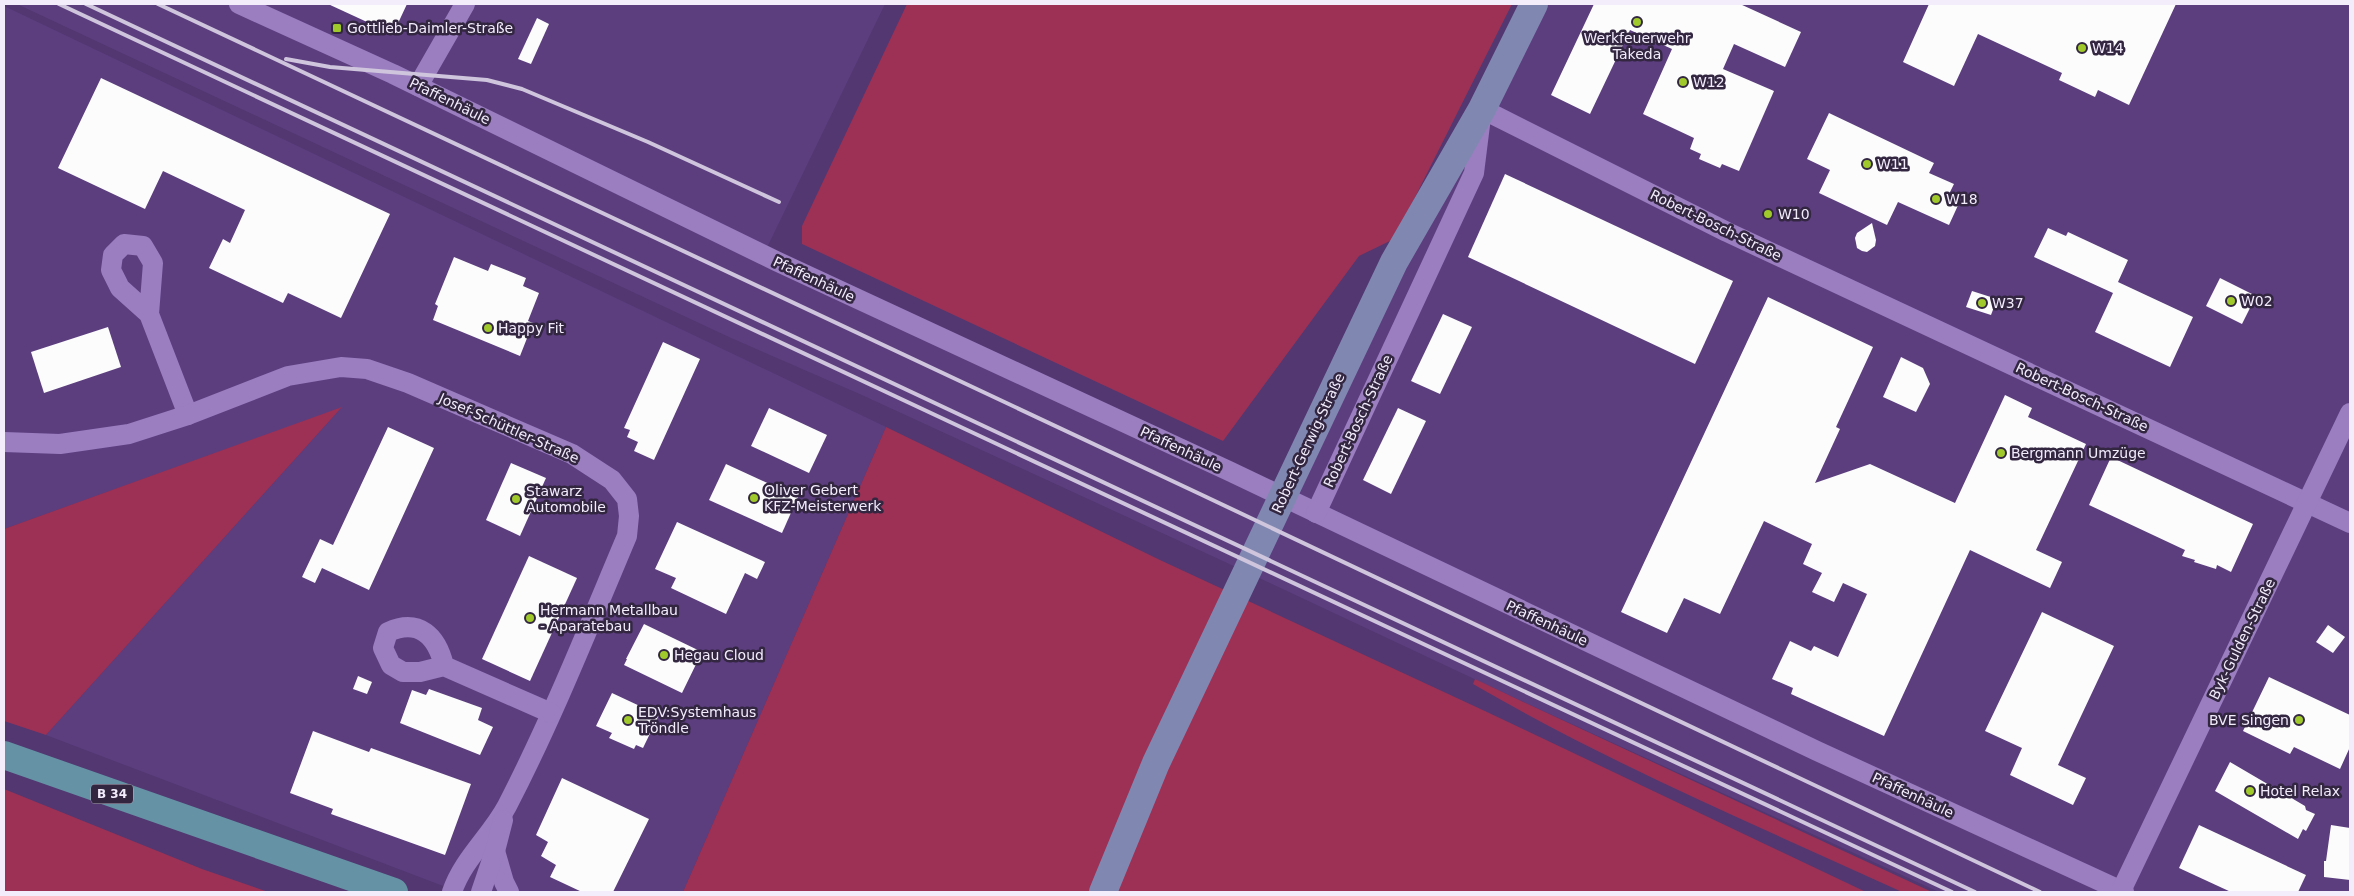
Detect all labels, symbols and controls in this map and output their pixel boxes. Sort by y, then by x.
marker: Werkfeuerwehr Takeda [1631,16,1643,28]
place label: Gottlieb-Daimler-Straße [347,20,513,36]
marker: Gottlieb-Daimler-Straße [331,22,343,34]
place label: Werkfeuerwehr Takeda [1584,30,1691,62]
place label: W14 [2092,40,2124,56]
marker: W14 [2076,42,2088,54]
place label: W12 [1693,74,1725,90]
street label: Pfaffenhäule [407,75,493,127]
marker: W12 [1677,76,1689,88]
place label: W11 [1877,156,1909,172]
marker: W11 [1861,158,1873,170]
street label: Robert-Bosch-Straße [1648,186,1784,264]
place label: W18 [1946,191,1978,207]
marker: W18 [1930,193,1942,205]
place label: W10 [1778,206,1810,222]
marker: W10 [1762,208,1774,220]
street label: Pfaffenhäule [771,253,857,305]
place label: W02 [2241,293,2273,309]
place label: W37 [1992,295,2024,311]
marker: W02 [2225,295,2237,307]
marker: W37 [1976,297,1988,309]
place label: Happy Fit [498,320,565,336]
marker: Happy Fit [482,322,494,334]
street label: Robert-Bosch-Straße [1320,352,1396,490]
street label: Robert-Bosch-Straße [2013,359,2151,435]
street label: Robert-Gerwig-Straße [1268,370,1348,516]
street label: Josef-Schüttler-Straße [436,389,582,466]
street label: Pfaffenhäule [1138,423,1224,475]
place label: Bergmann Umzüge [2011,445,2146,461]
marker: Bergmann Umzüge [1995,447,2007,459]
place label: Oliver Gebert KFZ-Meisterwerk [764,482,882,514]
place label: Stawarz Automobile [526,483,606,515]
marker: Oliver Gebert KFZ-Meisterwerk [748,492,760,504]
marker: Stawarz Automobile [510,493,522,505]
street label: Byk-Gulden-Straße [2206,576,2278,702]
street label: Pfaffenhäule [1504,597,1590,649]
place label: Hermann Metallbau - Aparatebau [540,602,678,634]
marker: Hermann Metallbau - Aparatebau [524,612,536,624]
place label: Hegau Cloud [674,647,764,663]
marker: Hegau Cloud [658,649,670,661]
place label: EDV:Systemhaus Tröndle [637,704,756,736]
place label: BVE Singen [2209,712,2289,728]
marker: EDV:Systemhaus Tröndle [622,714,634,726]
marker: BVE Singen [2293,714,2305,726]
street label: Pfaffenhäule [1870,769,1956,821]
place label: Hotel Relax [2260,783,2340,799]
road number: B 34 [91,784,133,804]
marker: Hotel Relax [2244,785,2256,797]

